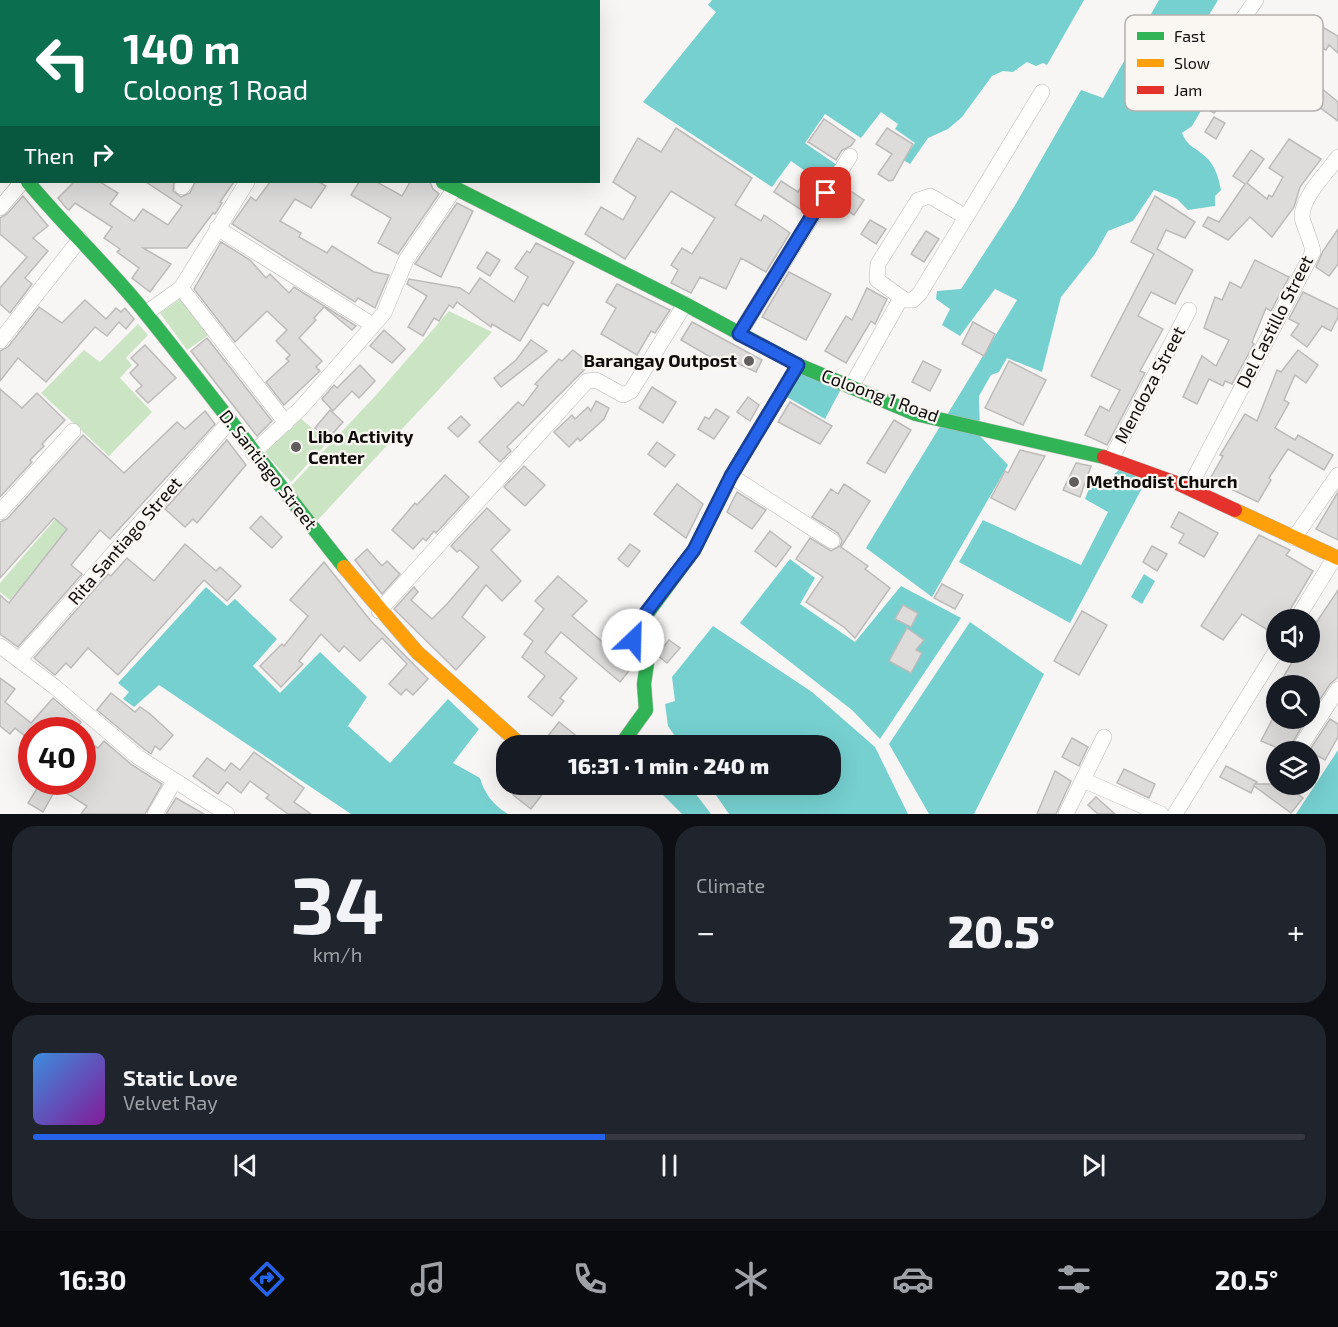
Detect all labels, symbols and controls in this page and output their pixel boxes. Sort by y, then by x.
legend [1125,15,1323,111]
text: 140 m [123,22,240,72]
icon: left [24,24,102,102]
text: Fast [1174,26,1205,45]
text: Slow [1174,53,1210,72]
text: Coloong 1 Road [123,73,308,105]
text: Jam [1174,80,1202,99]
icon: right [86,138,119,171]
text: Then [24,142,74,168]
pin [800,167,851,218]
icon: arrive [809,176,842,209]
street label: Del Castillo Street [1231,251,1317,392]
street label: Mendoza Street [1109,322,1189,447]
place label: Barangay Outpost [583,349,738,371]
marker: Barangay Outpost [742,354,756,368]
street label: Coloong 1 Road [819,364,942,427]
street label: D. Santiago Street [215,405,322,534]
place label: Libo Activity Center [308,425,414,468]
marker: Libo Activity Center [289,440,303,454]
place label: Methodist Church [1086,470,1238,492]
street label: Rita Santiago Street [63,472,186,609]
marker: Methodist Church [1067,475,1081,489]
position arrow [601,608,665,672]
map controls [1266,609,1320,795]
button: sound [1266,609,1320,663]
button: search [1266,675,1320,729]
speed limit sign: 40 [18,717,96,795]
button: layers [1266,741,1320,795]
text: 16:31 · 1 min · 240 m [568,752,769,778]
text: 34 [291,856,384,950]
text: Climate [696,873,765,897]
text: 20.5° [947,903,1055,957]
text: − [696,911,715,951]
text: + [1287,911,1305,951]
text: km/h [313,942,362,966]
text: Static Love [123,1064,238,1090]
text: Velvet Ray [123,1090,218,1114]
icon: previous [229,1149,262,1182]
icon: pause [653,1149,686,1182]
icon: next [1077,1149,1110,1182]
icon: directions [246,1258,288,1300]
icon: music [407,1258,449,1300]
icon: phone [569,1258,611,1300]
icon: climate [730,1258,772,1300]
icon: car [892,1258,934,1300]
icon: filters [1053,1258,1095,1300]
text: 16:30 [60,1263,127,1295]
text: 20.5° [1215,1263,1278,1295]

